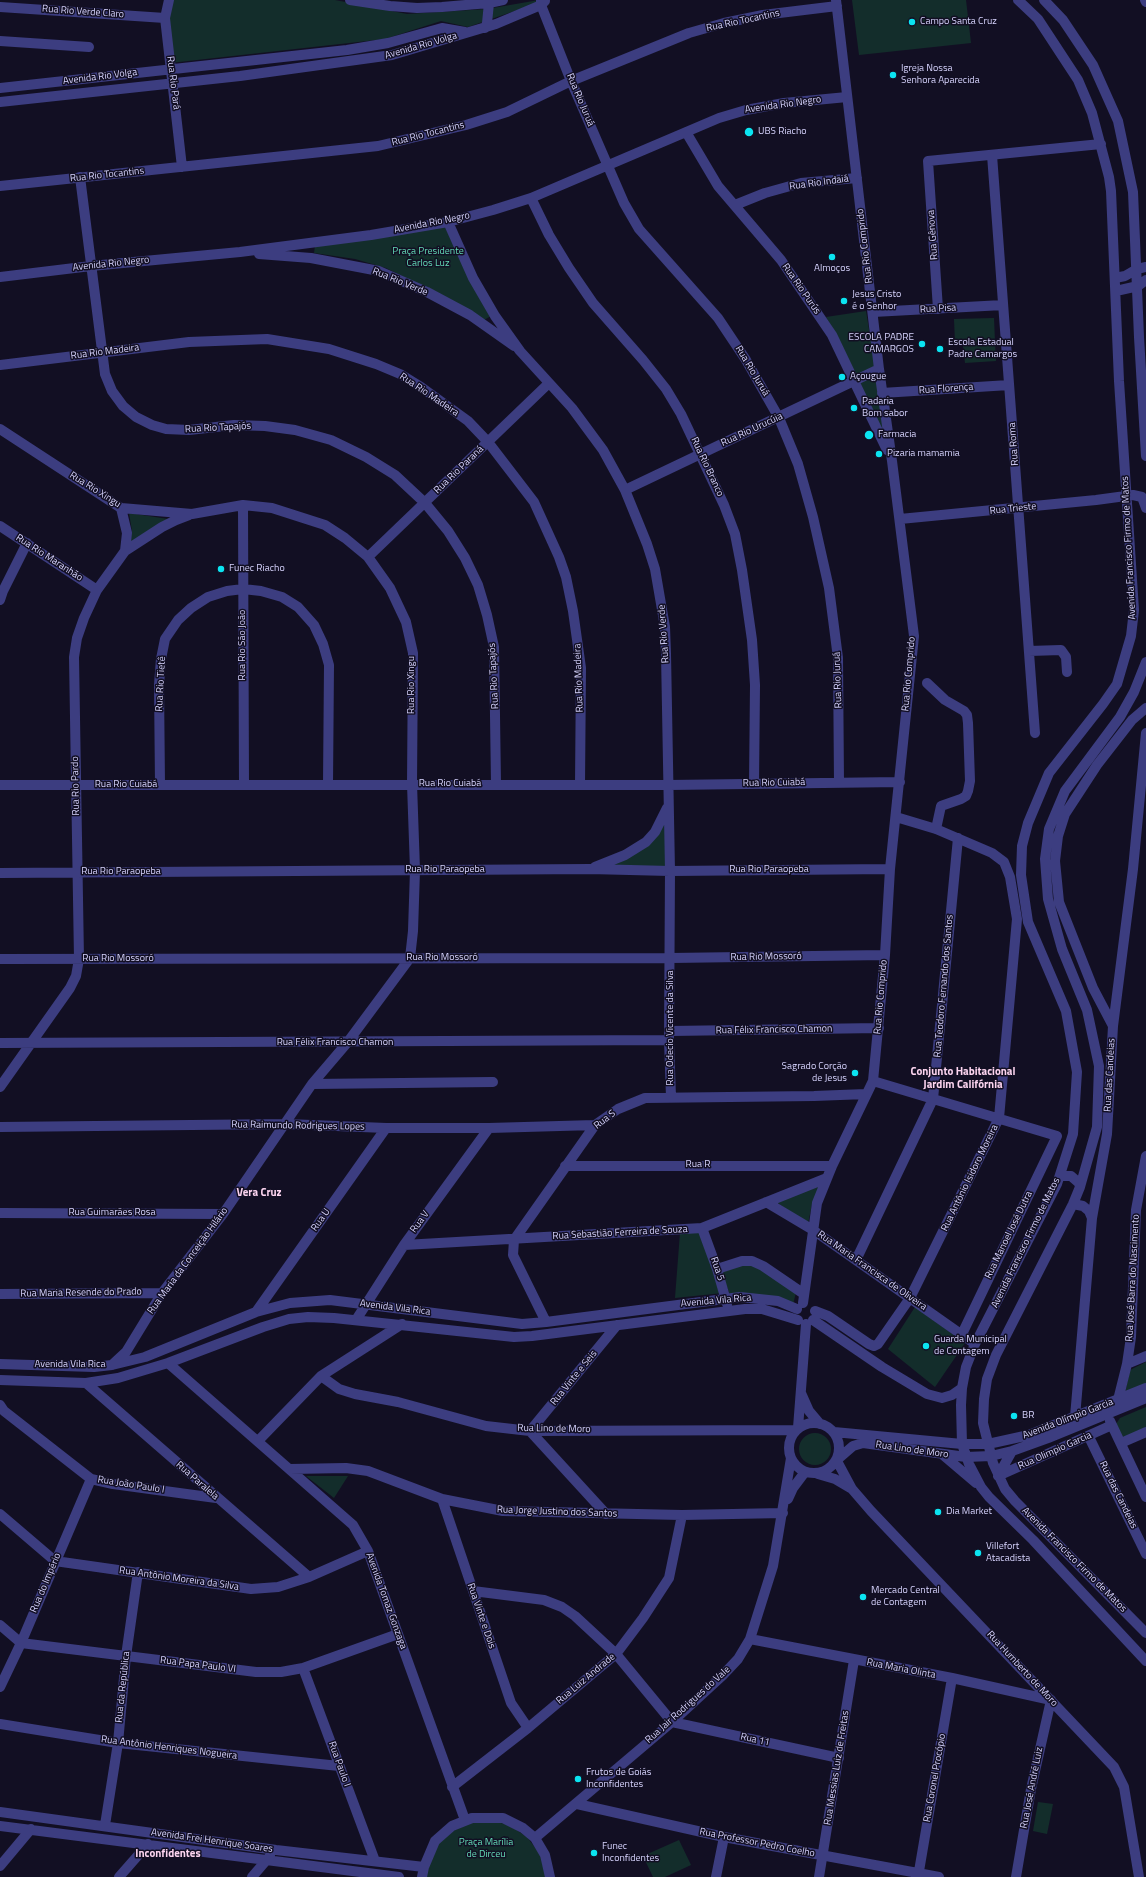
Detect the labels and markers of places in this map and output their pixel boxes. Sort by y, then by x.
place label: Campo Santa Cruz [920,16,997,28]
marker: Campo Santa Cruz [907,17,917,27]
place label: Igreja Nossa Senhora Aparecida [901,63,980,86]
marker: Igreja Nossa Senhora Aparecida [888,70,898,80]
marker: UBS Riacho [743,126,755,138]
place label: UBS Riacho [758,126,807,138]
marker: Almoços [827,252,837,262]
place label: Almoços [814,263,850,275]
place label: Jesus Cristo é o Senhor [852,289,901,312]
marker: Jesus Cristo é o Senhor [839,296,849,306]
place label: ESCOLA PADRE CAMARGOS [848,332,914,356]
place label: Escola Estadual Padre Camargos [948,337,1017,360]
marker: ESCOLA PADRE CAMARGOS [917,339,927,349]
marker: Escola Estadual Padre Camargos [935,344,945,354]
place label: Açougue [850,371,886,383]
marker: Açougue [837,372,847,382]
place label: Padaria Bom sabor [862,396,908,420]
marker: Padaria Bom sabor [849,403,859,413]
marker: Farmacia [863,429,875,441]
place label: Farmacia [878,429,916,441]
place label: Pizaria mamamia [887,448,960,460]
marker: Pizaria mamamia [874,449,884,459]
place label: Funec Riacho [229,563,285,575]
marker: Funec Riacho [216,564,226,574]
place label: Sagrado Corção de Jesus [782,1061,847,1084]
marker: Sagrado Corção de Jesus [850,1068,860,1078]
place label: Guarda Municipal de Contagem [934,1334,1007,1358]
marker: Guarda Municipal de Contagem [921,1341,931,1351]
place label: BR [1022,1410,1034,1422]
marker: BR [1009,1411,1019,1421]
place label: Dia Market [946,1506,992,1518]
marker: Dia Market [933,1507,943,1517]
place label: Villefort Atacadista [986,1541,1030,1564]
marker: Villefort Atacadista [973,1548,983,1558]
place label: Mercado Central de Contagem [871,1585,940,1608]
marker: Mercado Central de Contagem [858,1592,868,1602]
place label: Frutos de Goiás Inconfidentes [586,1767,651,1790]
marker: Frutos de Goiás Inconfidentes [573,1774,583,1784]
place label: Funec Inconfidentes [602,1841,659,1864]
marker: Funec Inconfidentes [589,1848,599,1858]

